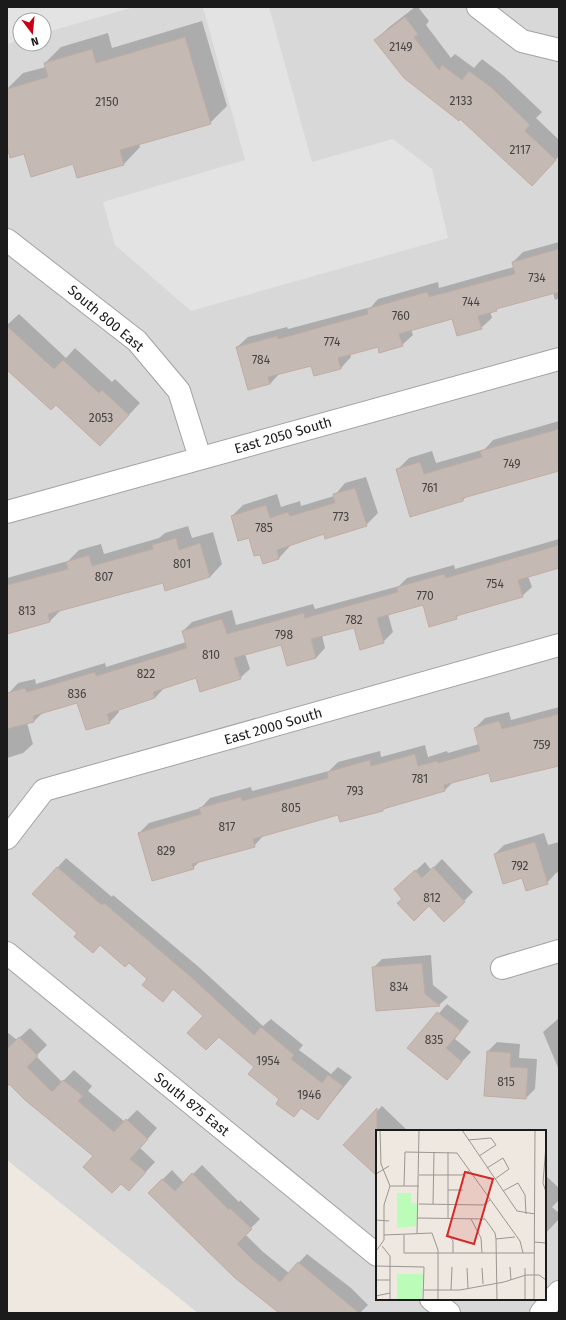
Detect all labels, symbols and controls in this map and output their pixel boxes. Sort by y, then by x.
north arrow [12,12,52,52]
text: N [29,34,40,48]
house number: 2149 [389,40,413,54]
house number: 2133 [450,94,472,108]
house number: 2150 [95,95,119,109]
house number: 2117 [509,143,531,157]
house number: 734 [528,271,546,285]
street label: South 800 East [64,282,148,356]
house number: 744 [462,295,480,309]
house number: 760 [392,309,410,323]
house number: 774 [324,335,341,349]
house number: 784 [252,353,271,367]
house number: 2053 [89,411,113,425]
street label: East 2050 South [232,413,334,458]
house number: 749 [503,457,521,471]
house number: 761 [422,481,438,495]
house number: 773 [333,510,349,524]
house number: 785 [255,521,273,535]
house number: 801 [173,557,191,571]
house number: 807 [95,570,113,584]
house number: 754 [486,577,504,591]
house number: 770 [416,589,434,603]
house number: 813 [18,604,36,618]
house number: 782 [345,613,363,627]
house number: 798 [275,628,293,642]
house number: 810 [202,648,220,662]
house number: 822 [137,667,155,681]
house number: 836 [68,687,87,701]
street label: East 2000 South [222,704,324,749]
house number: 759 [533,738,551,752]
house number: 781 [412,772,428,786]
house number: 793 [346,784,364,798]
house number: 805 [281,801,301,815]
house number: 817 [219,820,235,834]
house number: 829 [157,844,175,858]
house number: 792 [511,859,529,873]
house number: 812 [423,891,441,905]
house number: 834 [390,980,409,994]
house number: 835 [425,1033,443,1047]
house number: 1954 [256,1054,281,1068]
street label: South 875 East [151,1069,233,1140]
house number: 815 [497,1075,515,1089]
house number: 1946 [297,1088,321,1102]
inset map [376,1130,546,1300]

